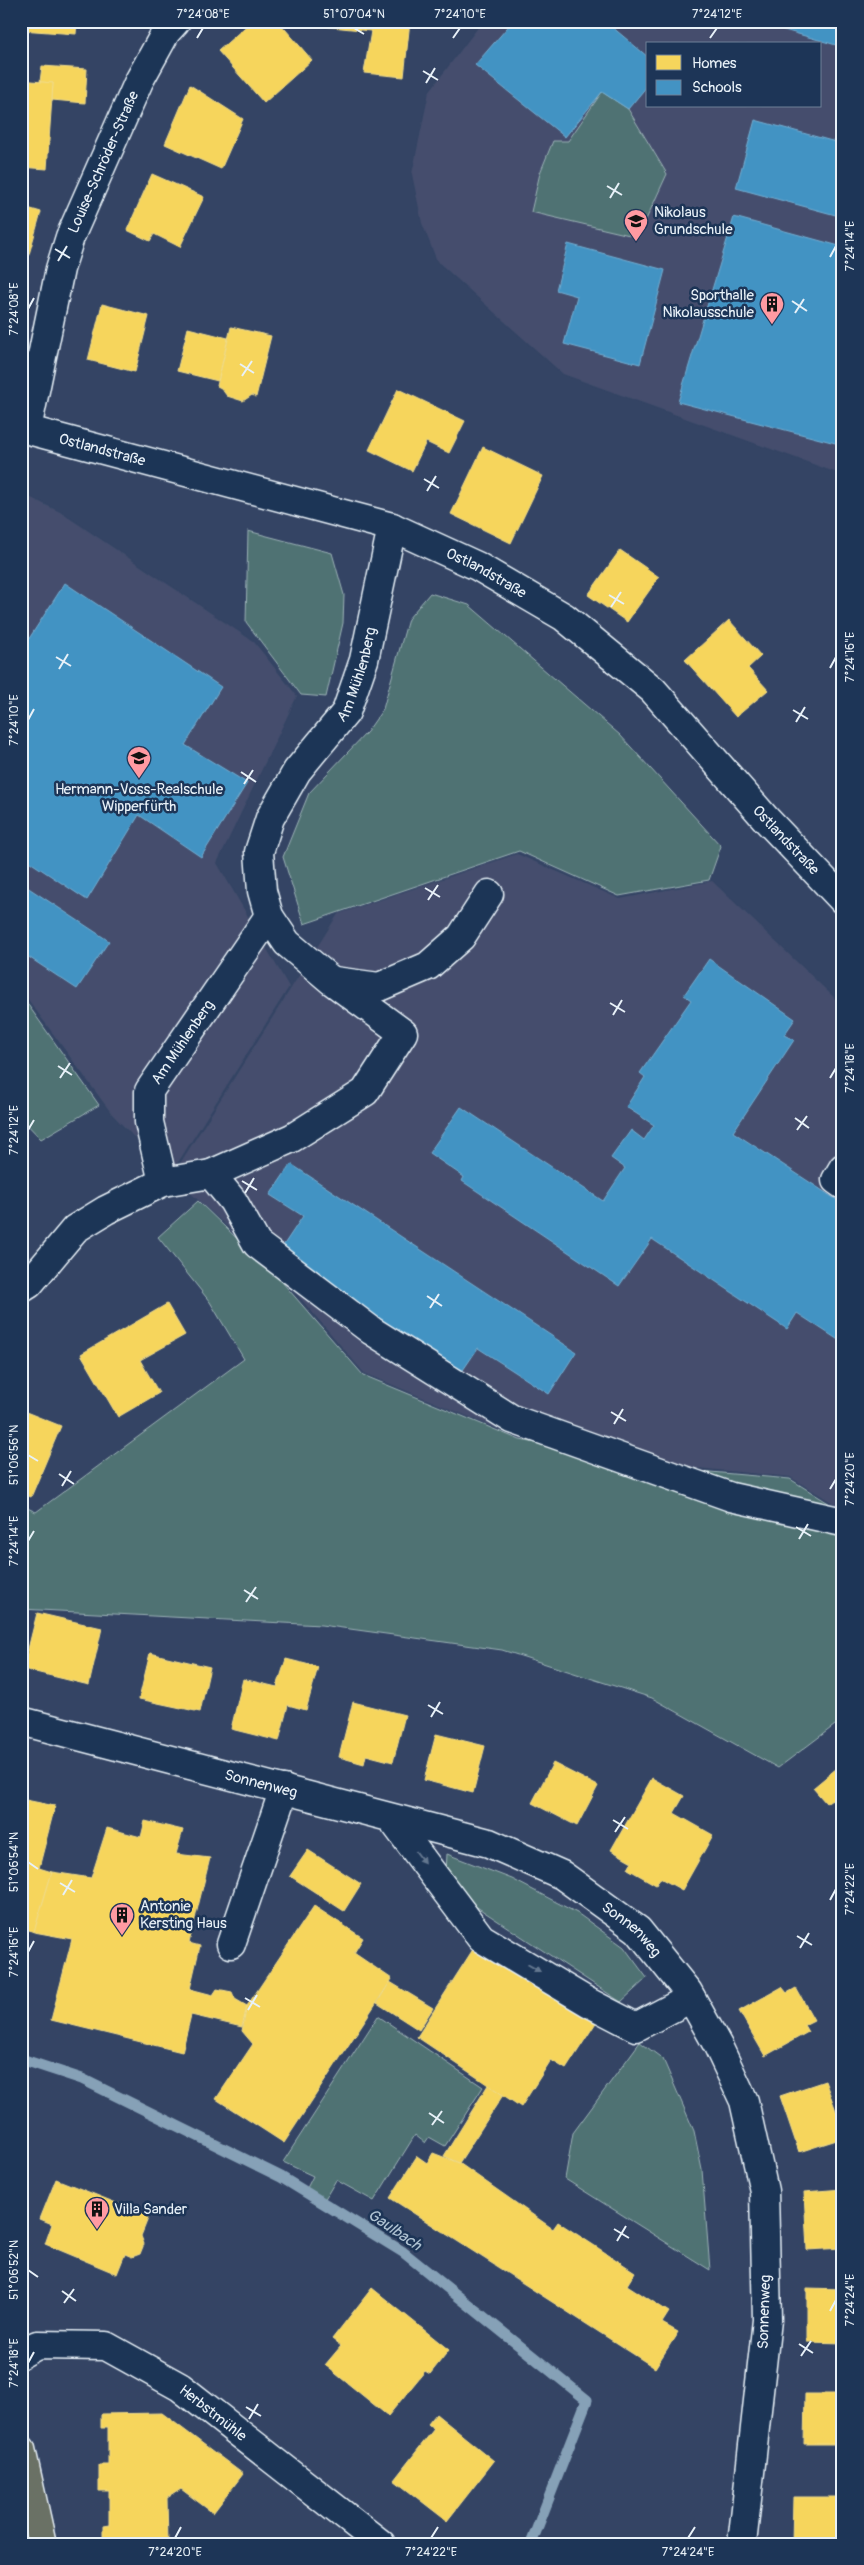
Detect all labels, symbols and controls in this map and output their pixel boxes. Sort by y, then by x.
text: 7°24'08"E [176,7,230,22]
text: 51°07'04"N [323,7,385,22]
text: 7°24'10"E [434,7,486,22]
text: 7°24'12"E [692,7,742,22]
legend [646,42,822,108]
text: Homes [692,54,737,73]
text: Schools [692,78,742,97]
street label: Louise-Schröder-Straße [64,87,144,236]
place label: Nikolaus Grundschule [654,203,733,239]
school or university icon: Nikolaus Grundschule [623,208,649,242]
text: 7°24'14"E [843,221,858,271]
text: 7°24'08"E [7,282,22,336]
place label: Sporthalle Nikolausschule [663,286,755,322]
building icon: Sporthalle Nikolausschule [759,291,785,325]
street label: Ostlandstraße [57,429,148,471]
street label: Ostlandstraße [443,544,530,603]
street label: Am Mühlenberg [333,625,381,726]
text: 7°24'16"E [843,632,858,682]
text: 7°24'10"E [7,694,22,746]
school or university icon: Hermann-Voss-Realschule Wipperfürth [126,745,152,779]
place label: Hermann-Voss-Realschule Wipperfürth [55,780,224,816]
street label: Ostlandstraße [748,801,824,880]
street label: Am Mühlenberg [147,996,219,1088]
text: 7°24'18"E [843,1043,858,1093]
text: 7°24'12"E [7,1105,22,1155]
text: 51°06'56"N [7,1425,22,1485]
text: 7°24'20"E [843,1452,858,1506]
text: 7°24'14"E [7,1516,22,1566]
street label: Sonnenweg [222,1765,299,1803]
text: 51°06'54"N [7,1832,22,1892]
one-way arrow [415,1850,425,1864]
text: 7°24'22"E [843,1863,858,1915]
place label: Antonie Kersting Haus [140,1897,227,1933]
street label: Sonnenweg [598,1898,665,1961]
building icon: Antonie Kersting Haus [109,1902,135,1936]
text: 7°24'16"E [7,1927,22,1977]
one-way arrow [527,1964,540,1973]
building icon: Villa Sander [84,2196,110,2230]
place label: Villa Sander [114,2200,188,2219]
water label: Gaulbach [364,2205,426,2256]
text: 51°06'52"N [7,2240,22,2300]
text: 7°24'24"E [843,2274,858,2326]
street label: Sonnenweg [754,2275,775,2349]
text: 7°24'18"E [7,2338,22,2388]
street label: Herbstmühle [175,2381,251,2446]
text: 7°24'20"E [148,2545,202,2560]
text: 7°24'22"E [405,2545,457,2560]
text: 7°24'24"E [662,2545,714,2560]

